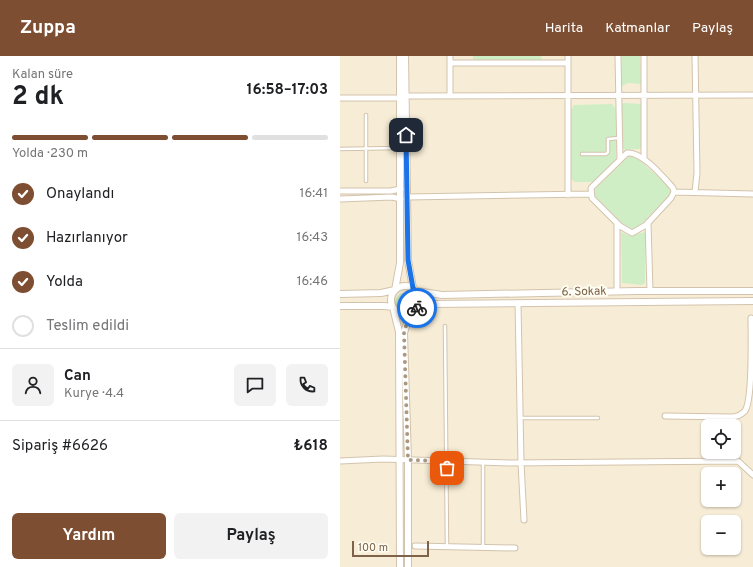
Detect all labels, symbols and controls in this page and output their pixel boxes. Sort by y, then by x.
text: Zuppa [20,16,76,40]
text: Harita [545,20,583,37]
text: Katmanlar [605,20,670,37]
text: Paylaş [692,20,733,37]
text: Kalan süre [12,67,73,83]
text: 2 dk [12,81,64,114]
text: 16:58–17:03 [247,81,328,100]
pin [389,118,423,152]
icon: home [395,124,417,146]
text: Yolda · 230 m [12,146,88,162]
icon: check [12,183,34,205]
text: Onaylandı [46,185,114,204]
text: 16:41 [300,186,328,202]
icon: check [12,227,34,249]
text: Hazırlanıyor [46,229,128,248]
text: 16:43 [297,230,328,246]
icon: check [12,271,34,293]
text: Yolda [46,273,83,292]
text: 16:46 [297,274,328,290]
street label: 6. Sokak [561,284,607,300]
courier [397,288,437,328]
icon: bike [406,297,428,319]
text: Teslim edildi [46,317,129,336]
button: person [12,364,54,406]
button: chat [234,364,276,406]
button: phone [286,364,328,406]
text: Can [64,367,91,386]
text: Kurye · 4.4 [64,386,124,402]
map controls [701,419,741,555]
button: locate [701,419,741,459]
text: Sipariş #6626 [12,437,108,456]
text: ₺618 [293,437,328,456]
pin [430,451,464,485]
icon: bag [436,457,458,479]
button: + [701,467,741,507]
button: Yardım [12,513,166,559]
button: Paylaş [174,513,328,559]
button: − [701,515,741,555]
scale bar [352,539,429,558]
text: 100 m [358,541,388,555]

